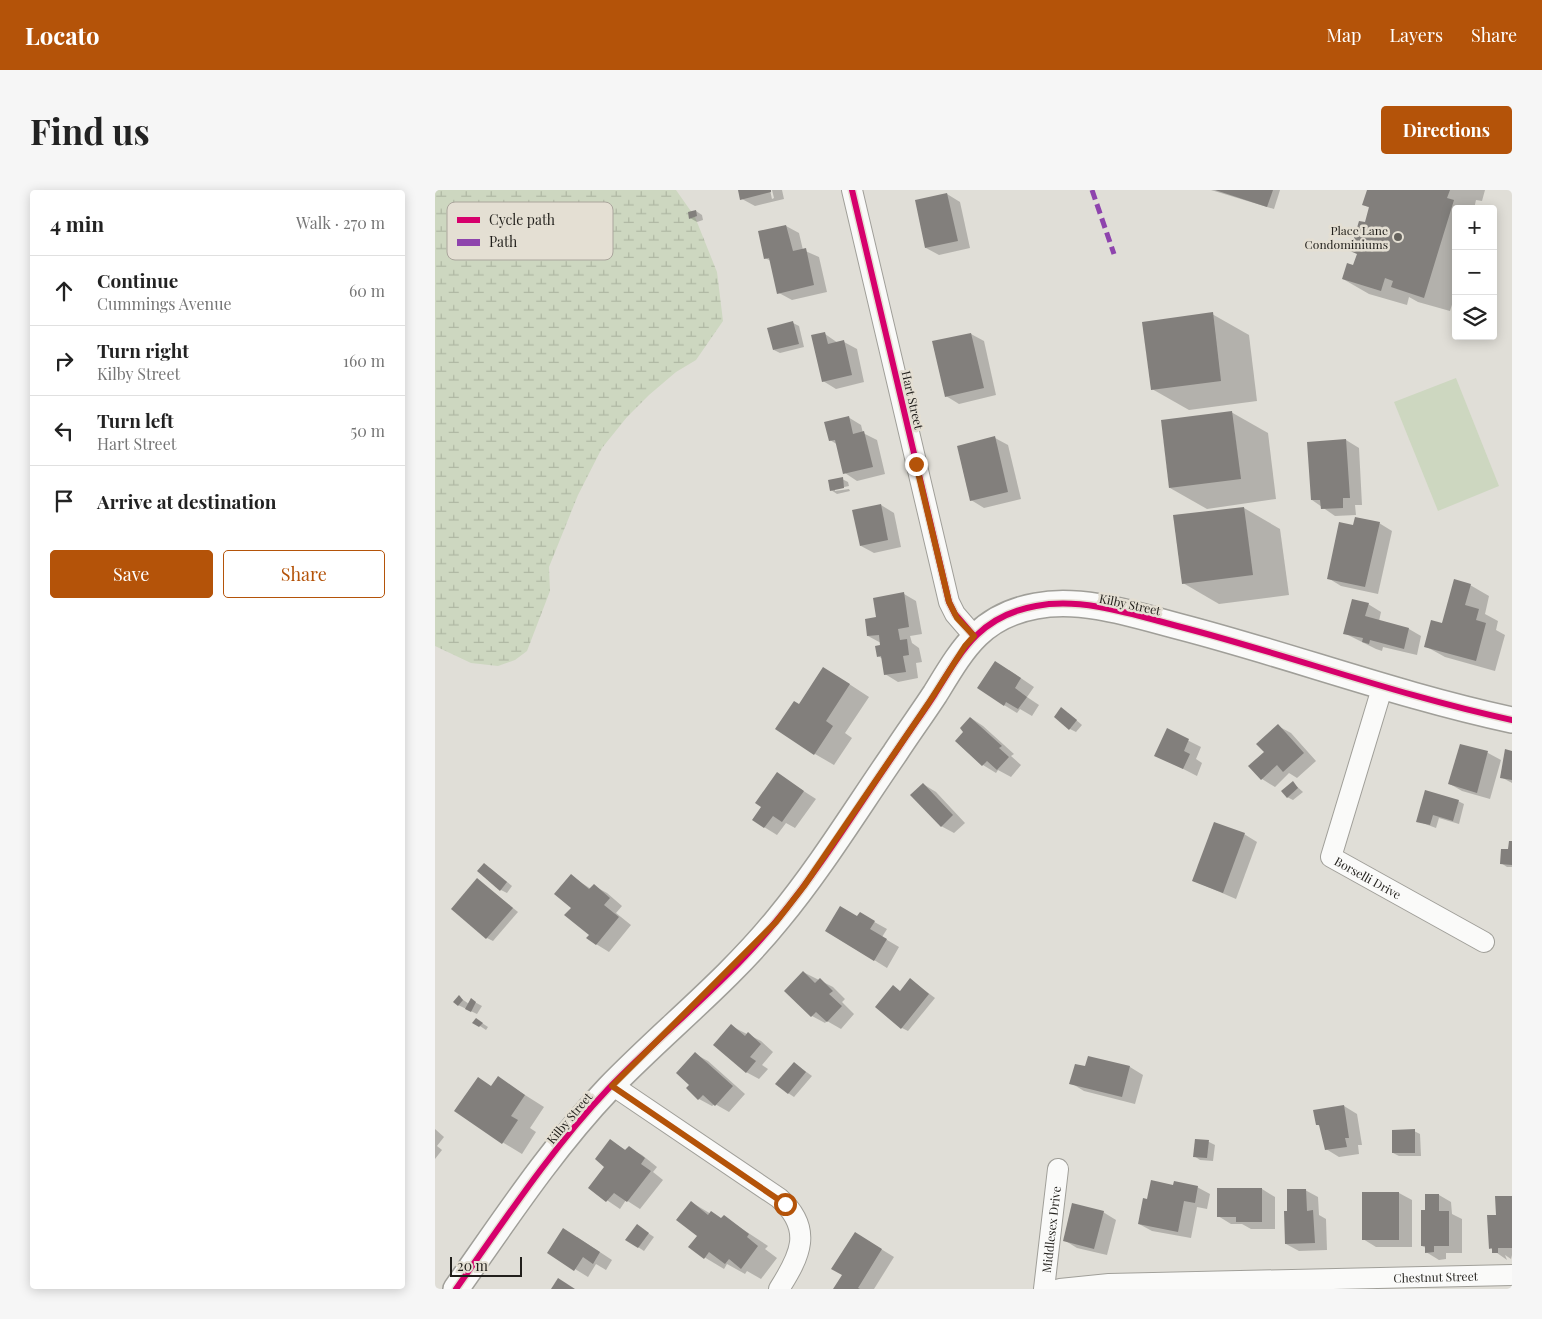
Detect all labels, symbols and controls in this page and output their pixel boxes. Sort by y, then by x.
text: Locato [25,19,99,51]
text: Map [1326,23,1361,47]
text: Layers [1389,23,1443,47]
text: Share [1471,23,1517,47]
button: Directions [1381,106,1512,154]
text: Find us [30,107,150,154]
legend [447,202,613,260]
map controls [1452,205,1497,340]
button: + [1452,205,1497,250]
text: 4 min [50,209,104,237]
text: Cycle path [489,210,556,229]
text: Walk · 270 m [296,212,385,233]
place label: Place Lane Condominiums [1305,222,1388,252]
marker: Place Lane Condominiums [1392,231,1404,243]
text: Path [489,232,518,251]
button: − [1452,250,1497,295]
text: Continue [97,267,178,293]
icon: ahead [50,277,78,305]
text: 60 m [349,280,385,301]
text: Cummings Avenue [97,293,232,314]
button: layers [1452,295,1497,340]
text: Turn right [97,337,189,363]
icon: right [50,347,78,375]
text: 160 m [343,350,385,371]
text: Kilby Street [97,363,180,384]
street label: Hart Street [899,369,928,432]
text: Turn left [97,407,174,433]
icon: left [50,417,78,445]
text: 50 m [351,420,385,441]
text: Hart Street [97,433,176,454]
route end [905,453,928,476]
icon: arrive [50,487,78,515]
text: Arrive at destination [97,488,277,514]
button: Save [50,550,213,598]
button: Share [223,550,385,598]
street label: Kilby Street [1098,590,1163,618]
street label: Borselli Drive [1332,853,1404,902]
street label: Kilby Street [543,1088,596,1147]
street label: Middlesex Drive [1038,1185,1064,1274]
route start [774,1193,797,1216]
scale bar [450,1254,523,1277]
text: 20 m [457,1256,488,1275]
street label: Chestnut Street [1393,1268,1479,1286]

